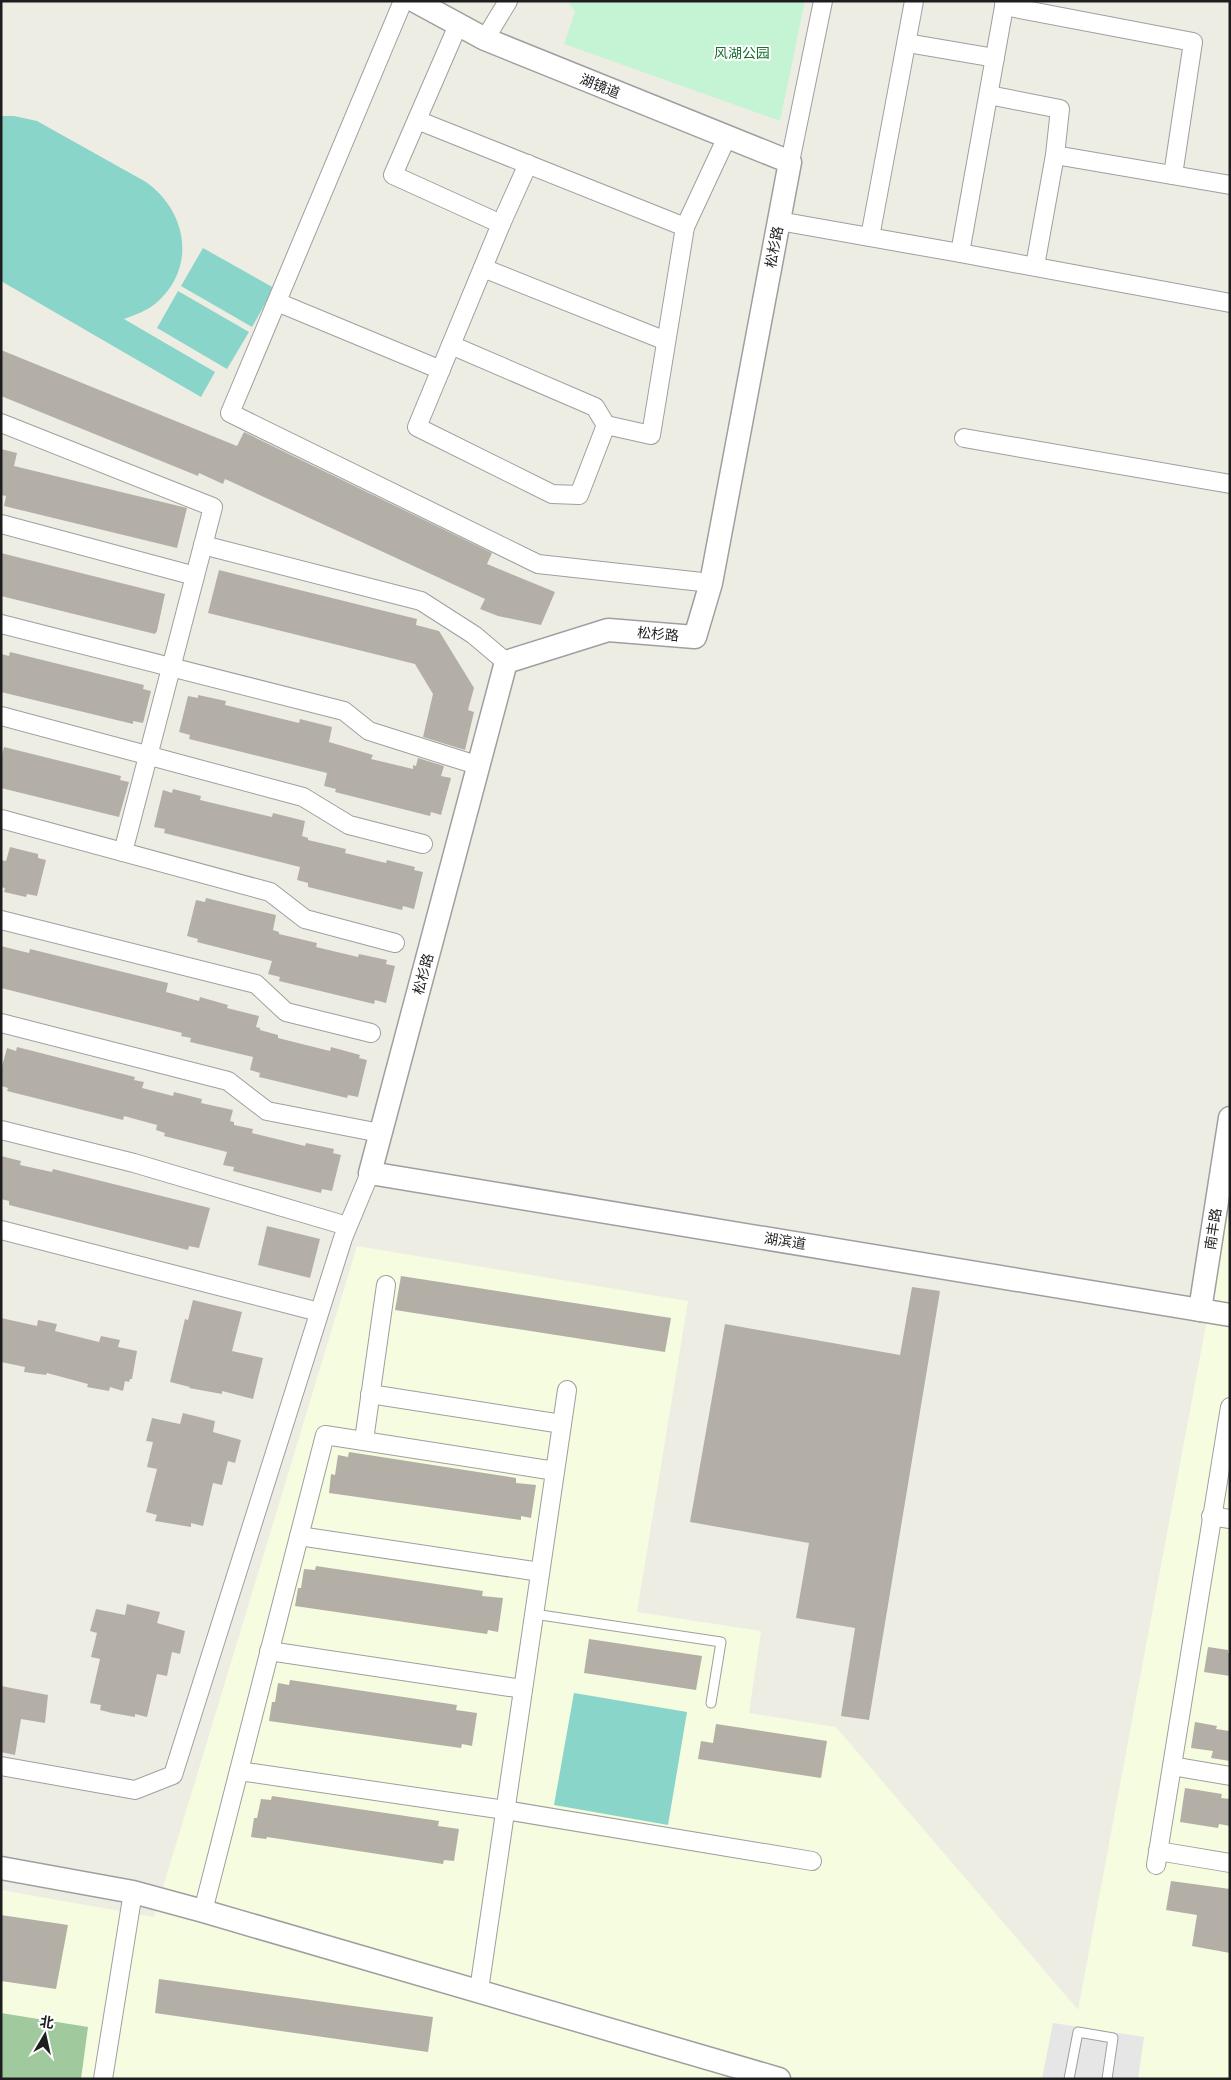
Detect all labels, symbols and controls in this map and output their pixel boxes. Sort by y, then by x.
park label: 风湖公园 [714,43,770,62]
street label: 湖镜道 [577,69,623,102]
street label: 松杉路 [760,224,787,269]
street label: 松杉路 [636,622,680,645]
street label: 松杉路 [408,951,437,997]
street label: 南丰路 [1200,1207,1225,1251]
street label: 湖滨道 [763,1228,807,1253]
north arrow [20,2010,70,2060]
text: 北 [39,2011,56,2032]

